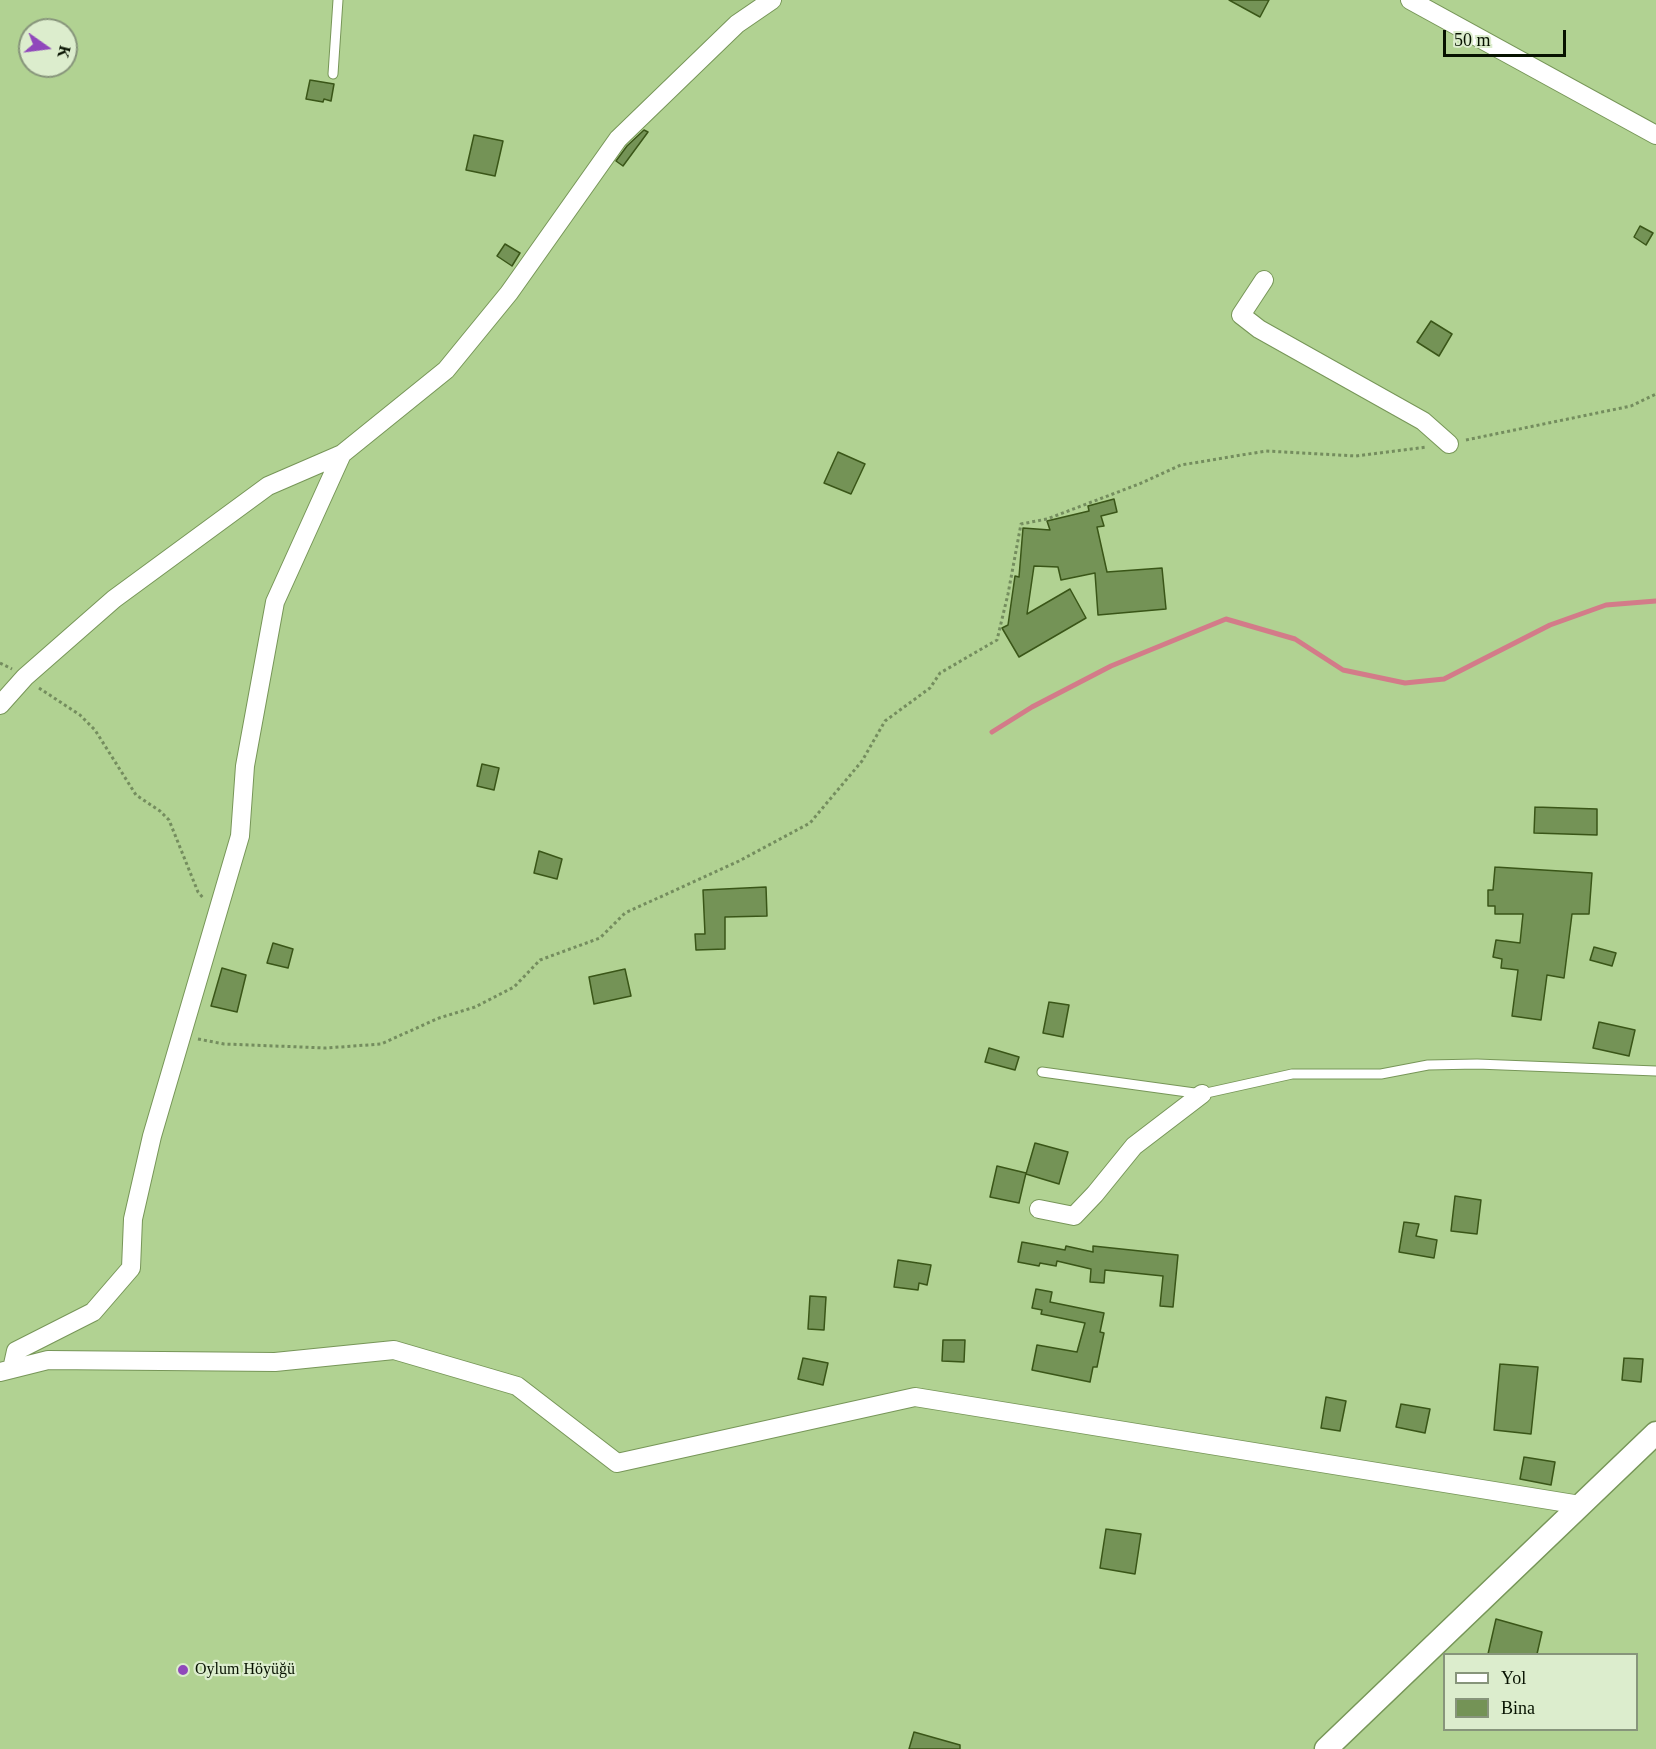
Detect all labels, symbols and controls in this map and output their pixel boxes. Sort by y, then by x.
north arrow [18,18,78,78]
scale bar [1446,18,1569,56]
text: 50 m [1454,30,1491,50]
text: K [54,44,74,60]
legend [1443,1653,1638,1731]
place label: Oylum Höyüğü [195,1660,295,1680]
marker: Oylum Höyüğü [176,1663,190,1677]
text: Yol [1501,1668,1526,1688]
text: Bina [1501,1698,1535,1718]

